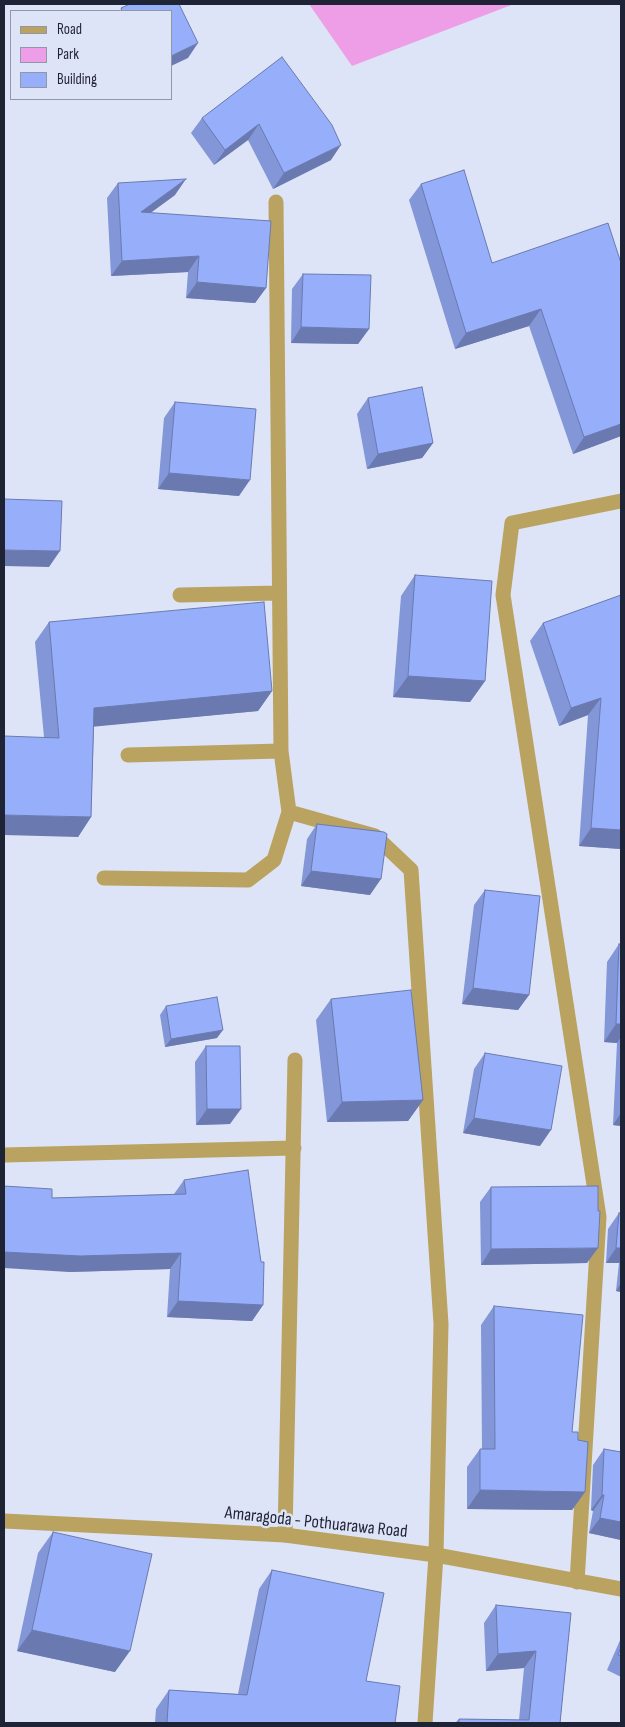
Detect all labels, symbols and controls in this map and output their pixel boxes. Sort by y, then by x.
legend [10,10,172,100]
text: Road [57,20,82,39]
text: Park [57,45,79,64]
text: Building [57,70,97,89]
street label: Amaragoda - Pothuarawa Road [223,1503,409,1543]

